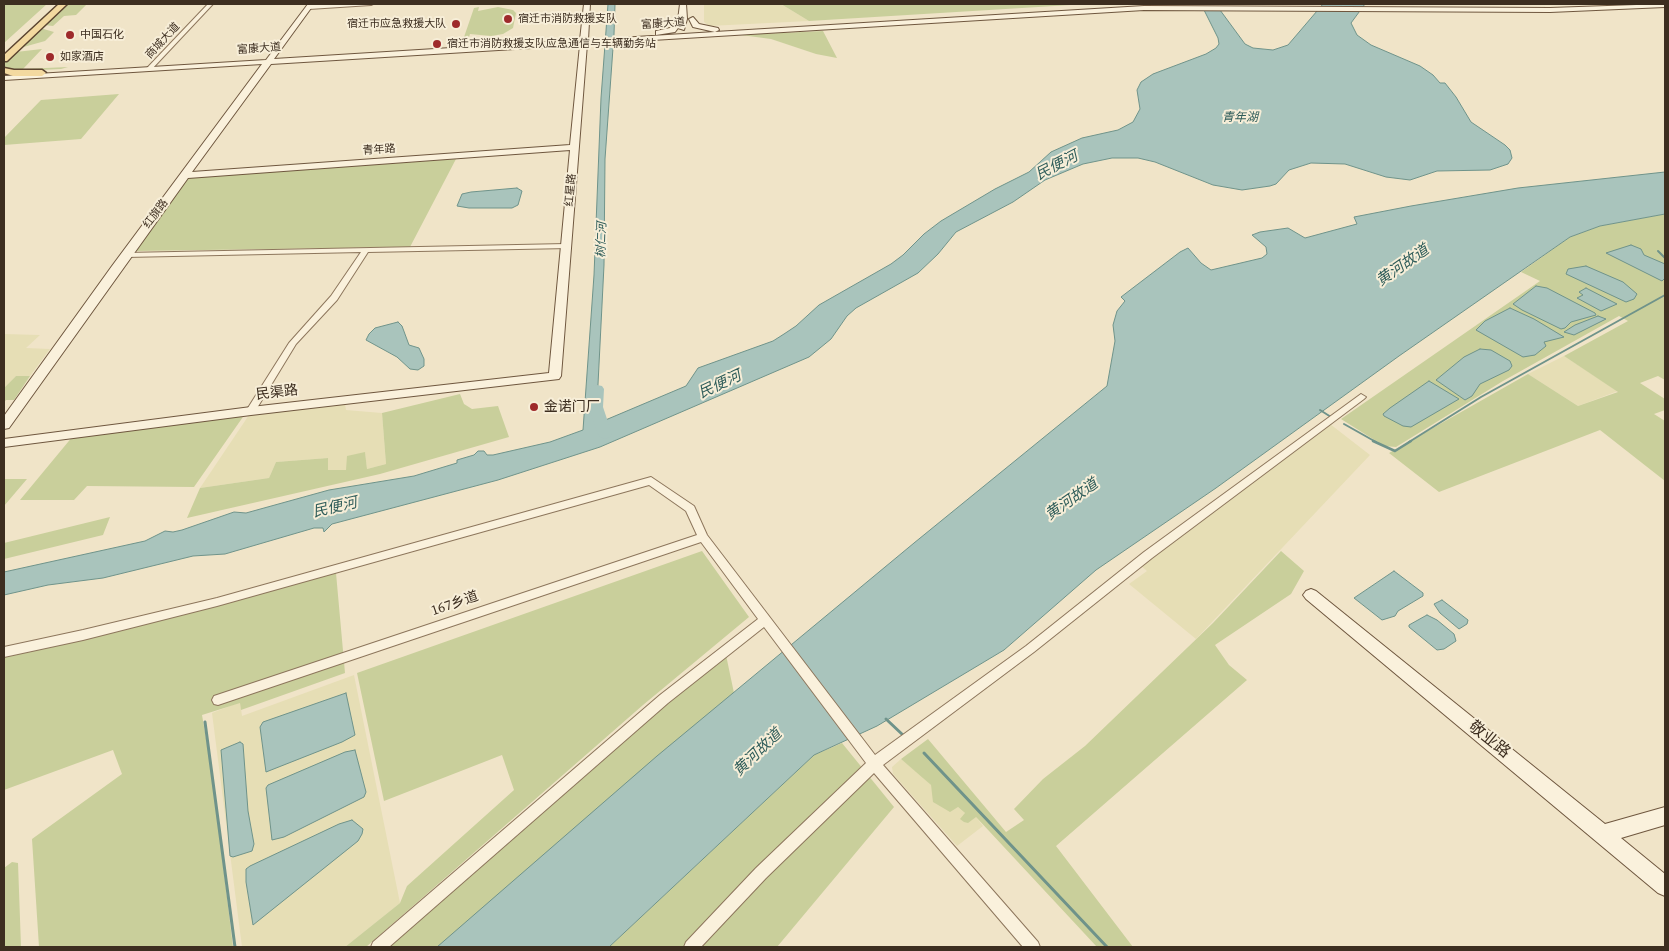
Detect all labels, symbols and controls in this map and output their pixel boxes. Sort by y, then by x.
place label: 宿迁市消防救援支队 [518,12,617,26]
marker: 宿迁市消防救援支队 [502,13,514,25]
street label: 富康大道 [641,16,685,32]
place label: 宿迁市应急救援大队 [347,17,446,31]
marker: 宿迁市应急救援大队 [450,18,462,30]
street label: 商城大道 [143,20,183,62]
place label: 中国石化 [80,28,124,42]
marker: 中国石化 [64,29,76,41]
place label: 宿迁市消防救援支队应急通信与车辆勤务站 [447,37,656,51]
marker: 宿迁市消防救援支队应急通信与车辆勤务站 [431,38,443,50]
street label: 富康大道 [237,41,281,57]
place label: 如家酒店 [60,50,104,64]
marker: 如家酒店 [44,51,56,63]
water label: 青年湖 [1222,111,1258,125]
street label: 青年路 [362,142,396,158]
water label: 民便河 [1033,148,1081,184]
street label: 红星路 [563,173,579,207]
street label: 红旗路 [141,197,171,231]
water label: 树仁河 [594,222,610,258]
water label: 黄河故道 [1373,241,1433,291]
water label: 民便河 [696,367,744,403]
street label: 民渠路 [255,382,299,404]
place label: 金诺门厂 [544,399,600,415]
marker: 金诺门厂 [528,401,540,413]
water label: 黄河故道 [1042,475,1102,525]
water label: 民便河 [311,494,359,522]
street label: 167乡道 [429,588,481,620]
street label: 敬业路 [1464,717,1514,763]
water label: 黄河故道 [730,726,786,780]

